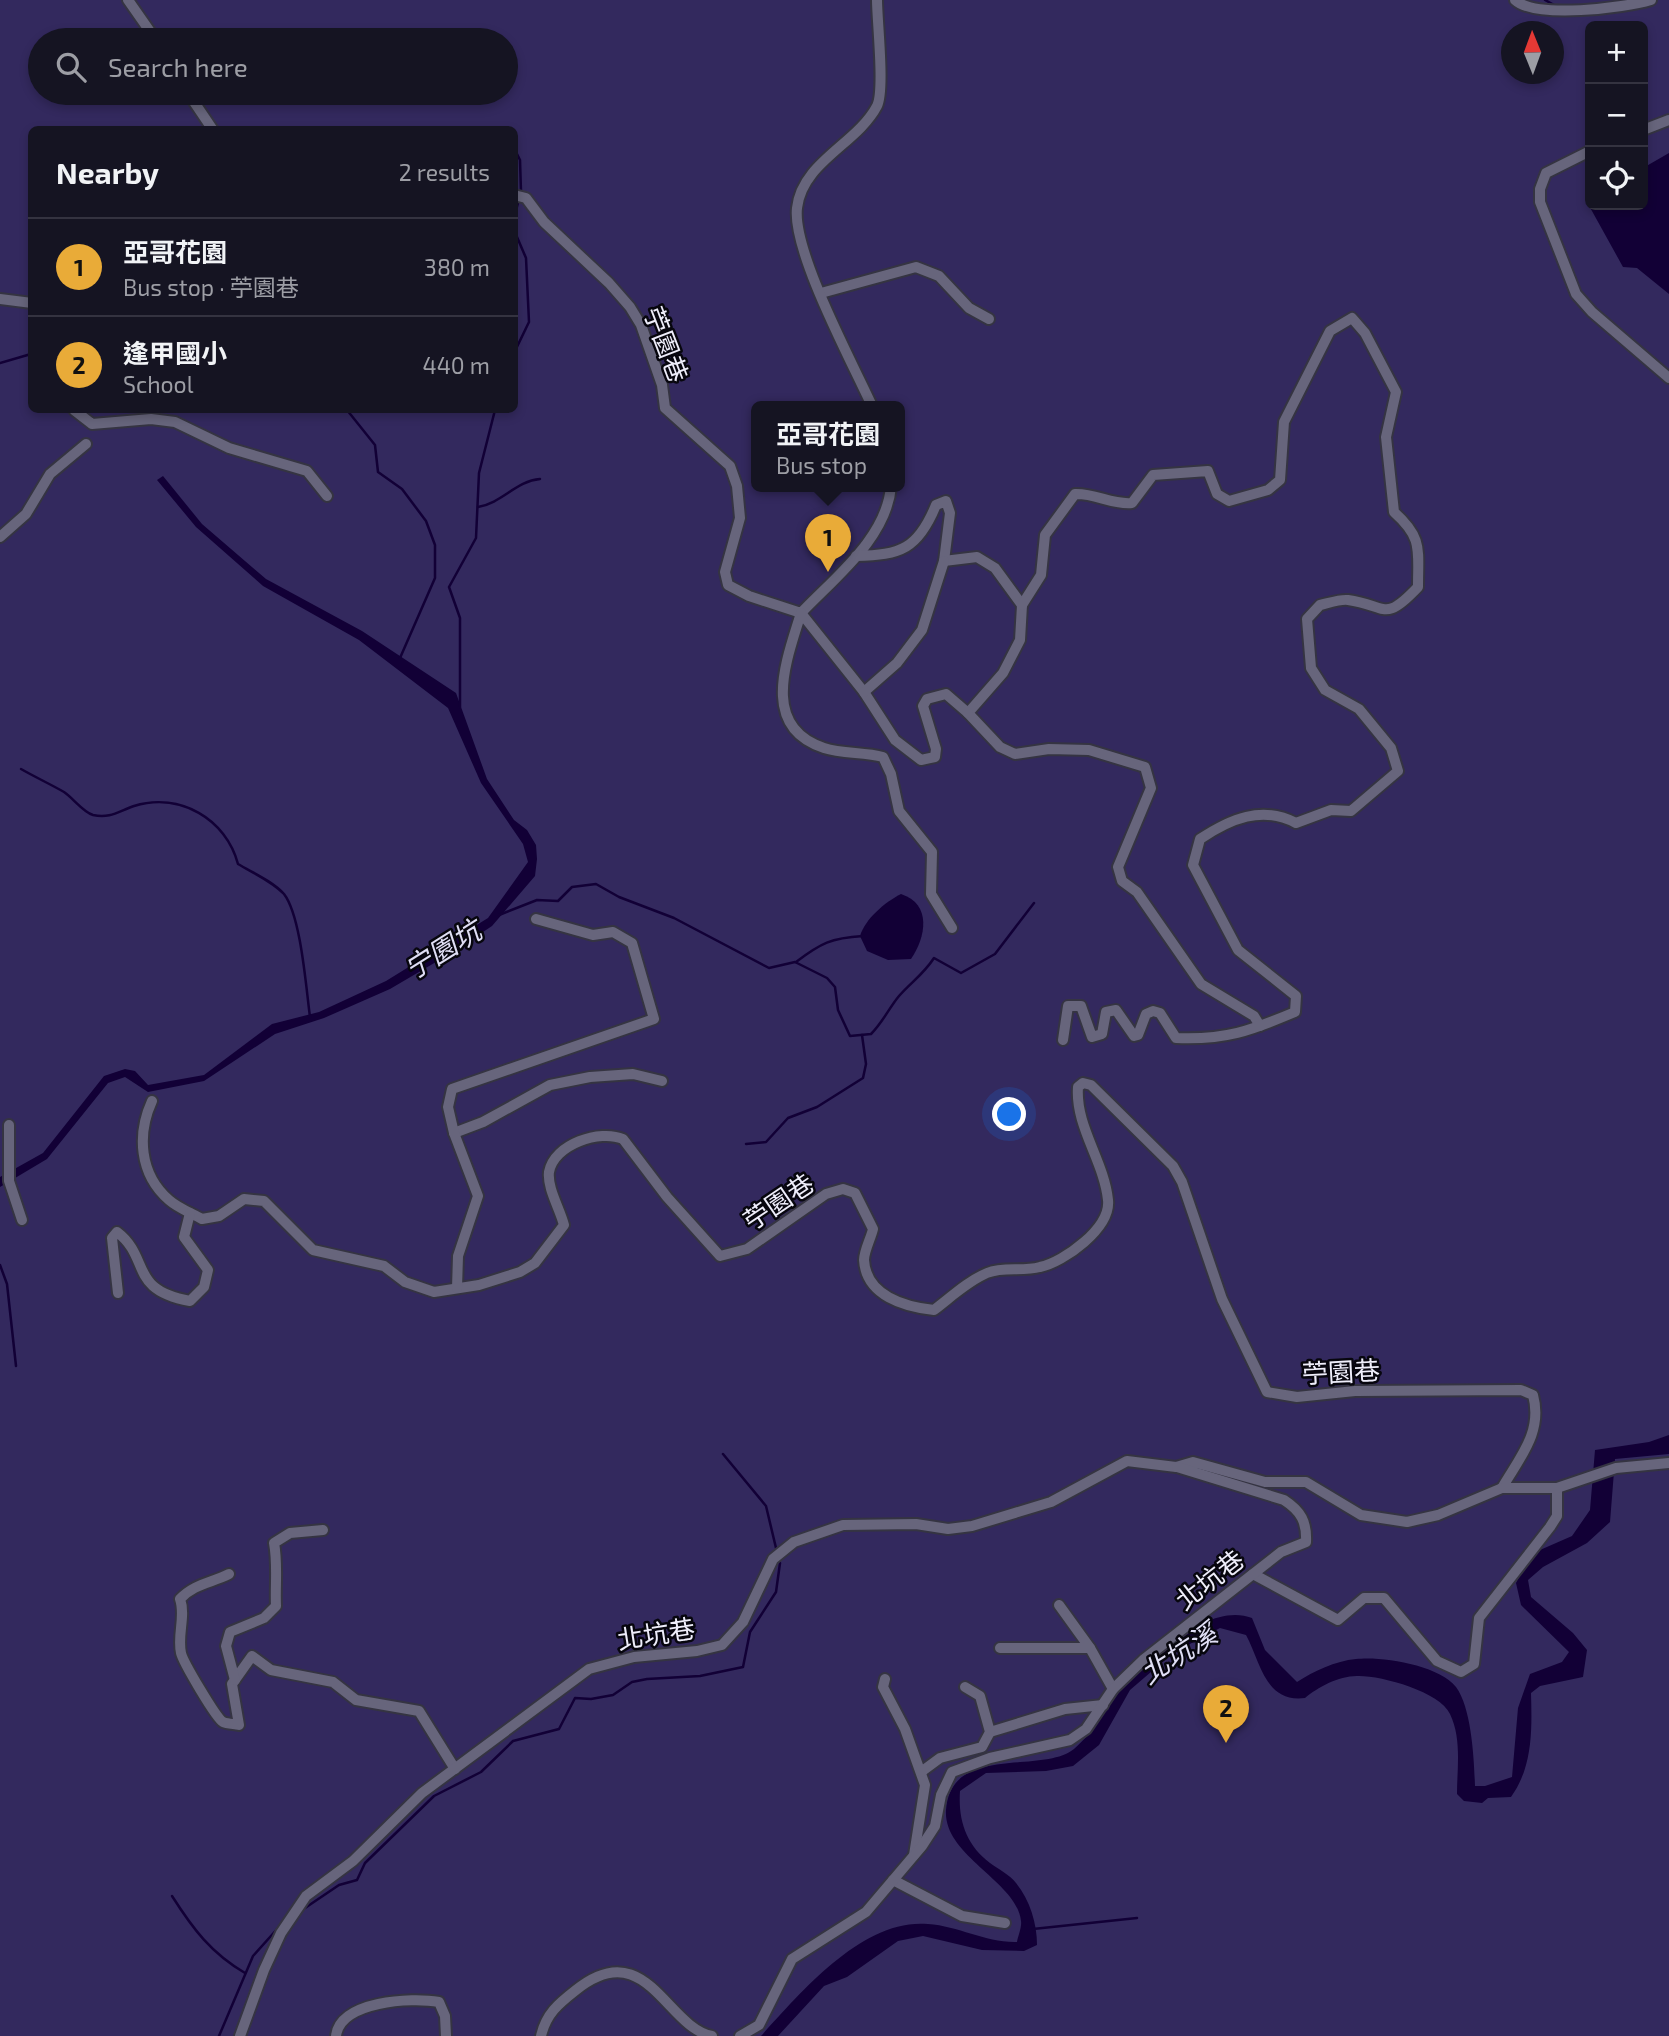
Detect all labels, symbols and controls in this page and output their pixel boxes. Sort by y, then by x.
north arrow [1501,21,1564,84]
map controls [1585,21,1648,210]
button: + [1585,21,1648,84]
search box [28,28,518,105]
icon: search [52,48,90,86]
text: Search here [108,51,248,82]
button: − [1585,84,1648,147]
button: locate [1585,147,1648,210]
text: Nearby [56,154,159,190]
text: 2 results [399,158,490,186]
text: 亞哥花園 [123,236,227,267]
text: 1 [74,253,84,281]
text: 380 m [424,253,490,281]
text: Bus stop · 苧園巷 [123,273,299,301]
street label: 苧園巷 [639,302,695,386]
text: 逢甲國小 [123,337,227,368]
text: 2 [72,351,86,379]
text: 440 m [423,351,490,379]
text: School [123,370,193,398]
popup [751,401,905,492]
text: 亞哥花園 [776,418,880,449]
text: Bus stop [776,451,867,479]
pin: 1 [805,514,851,572]
water label: 宁園坑 [397,910,490,986]
your location [992,1097,1026,1131]
street label: 苧園巷 [737,1166,819,1236]
street label: 苧園巷 [1301,1353,1381,1389]
street label: 北坑巷 [1169,1543,1249,1615]
street label: 北坑巷 [615,1612,697,1654]
water label: 北坑溪 [1134,1614,1226,1690]
pin: 2 [1203,1685,1249,1743]

